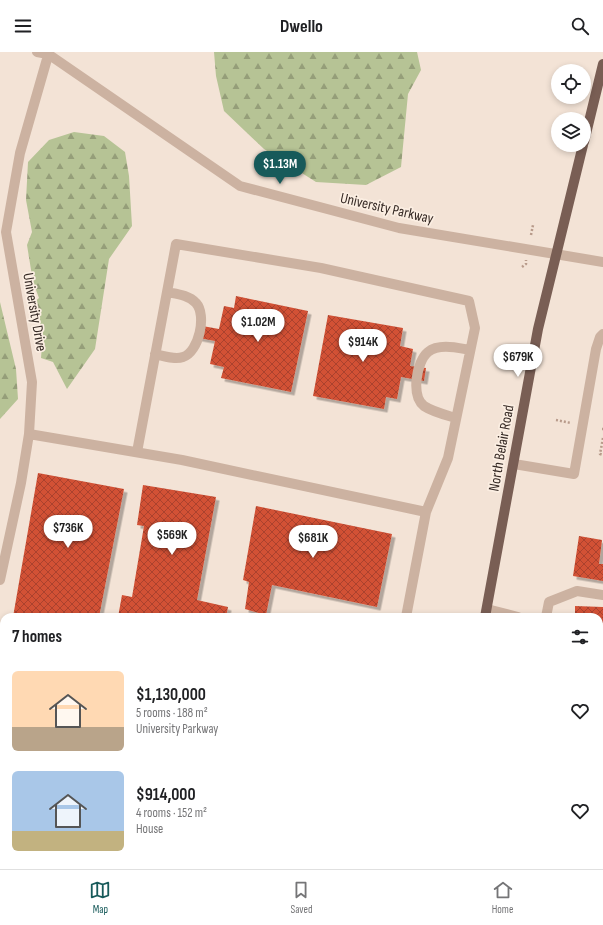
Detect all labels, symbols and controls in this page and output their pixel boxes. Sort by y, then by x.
icon: menu [12,15,34,37]
icon: search [569,15,591,37]
text: Dwello [280,16,323,37]
map controls [551,64,591,152]
button: locate [551,64,591,104]
button: layers [551,112,591,152]
pin: $1.13M [247,151,313,185]
text: $1.13M [263,156,297,172]
street label: University Parkway [338,189,436,228]
street label: University Drive [18,271,51,353]
pin: $1.02M [225,309,291,343]
text: $1.02M [241,314,275,330]
pin: $914K [335,329,391,363]
text: $914K [348,334,378,350]
pin: $679K [490,344,546,378]
text: $679K [502,349,534,365]
street label: North Belair Road [485,403,518,493]
pin: $736K [40,515,96,549]
text: $736K [53,520,83,536]
pin: $569K [144,522,200,556]
pin: $681K [285,525,341,559]
text: $569K [157,527,188,543]
text: $681K [298,530,328,546]
icon: filters [569,626,591,648]
text: 7 homes [12,627,62,647]
text: $1,130,000 [136,685,206,705]
icon: home [44,687,92,735]
icon: heart [569,700,591,722]
text: 5 rooms · 188 m² [136,705,208,721]
text: University Parkway [136,721,218,737]
text: $914,000 [136,785,196,805]
icon: home [44,787,92,835]
icon: heart [569,800,591,822]
text: 4 rooms · 152 m² [136,805,207,821]
text: House [136,821,163,837]
tab: Map [89,879,111,916]
tab: Saved [290,879,313,916]
tab: Home [492,879,514,916]

